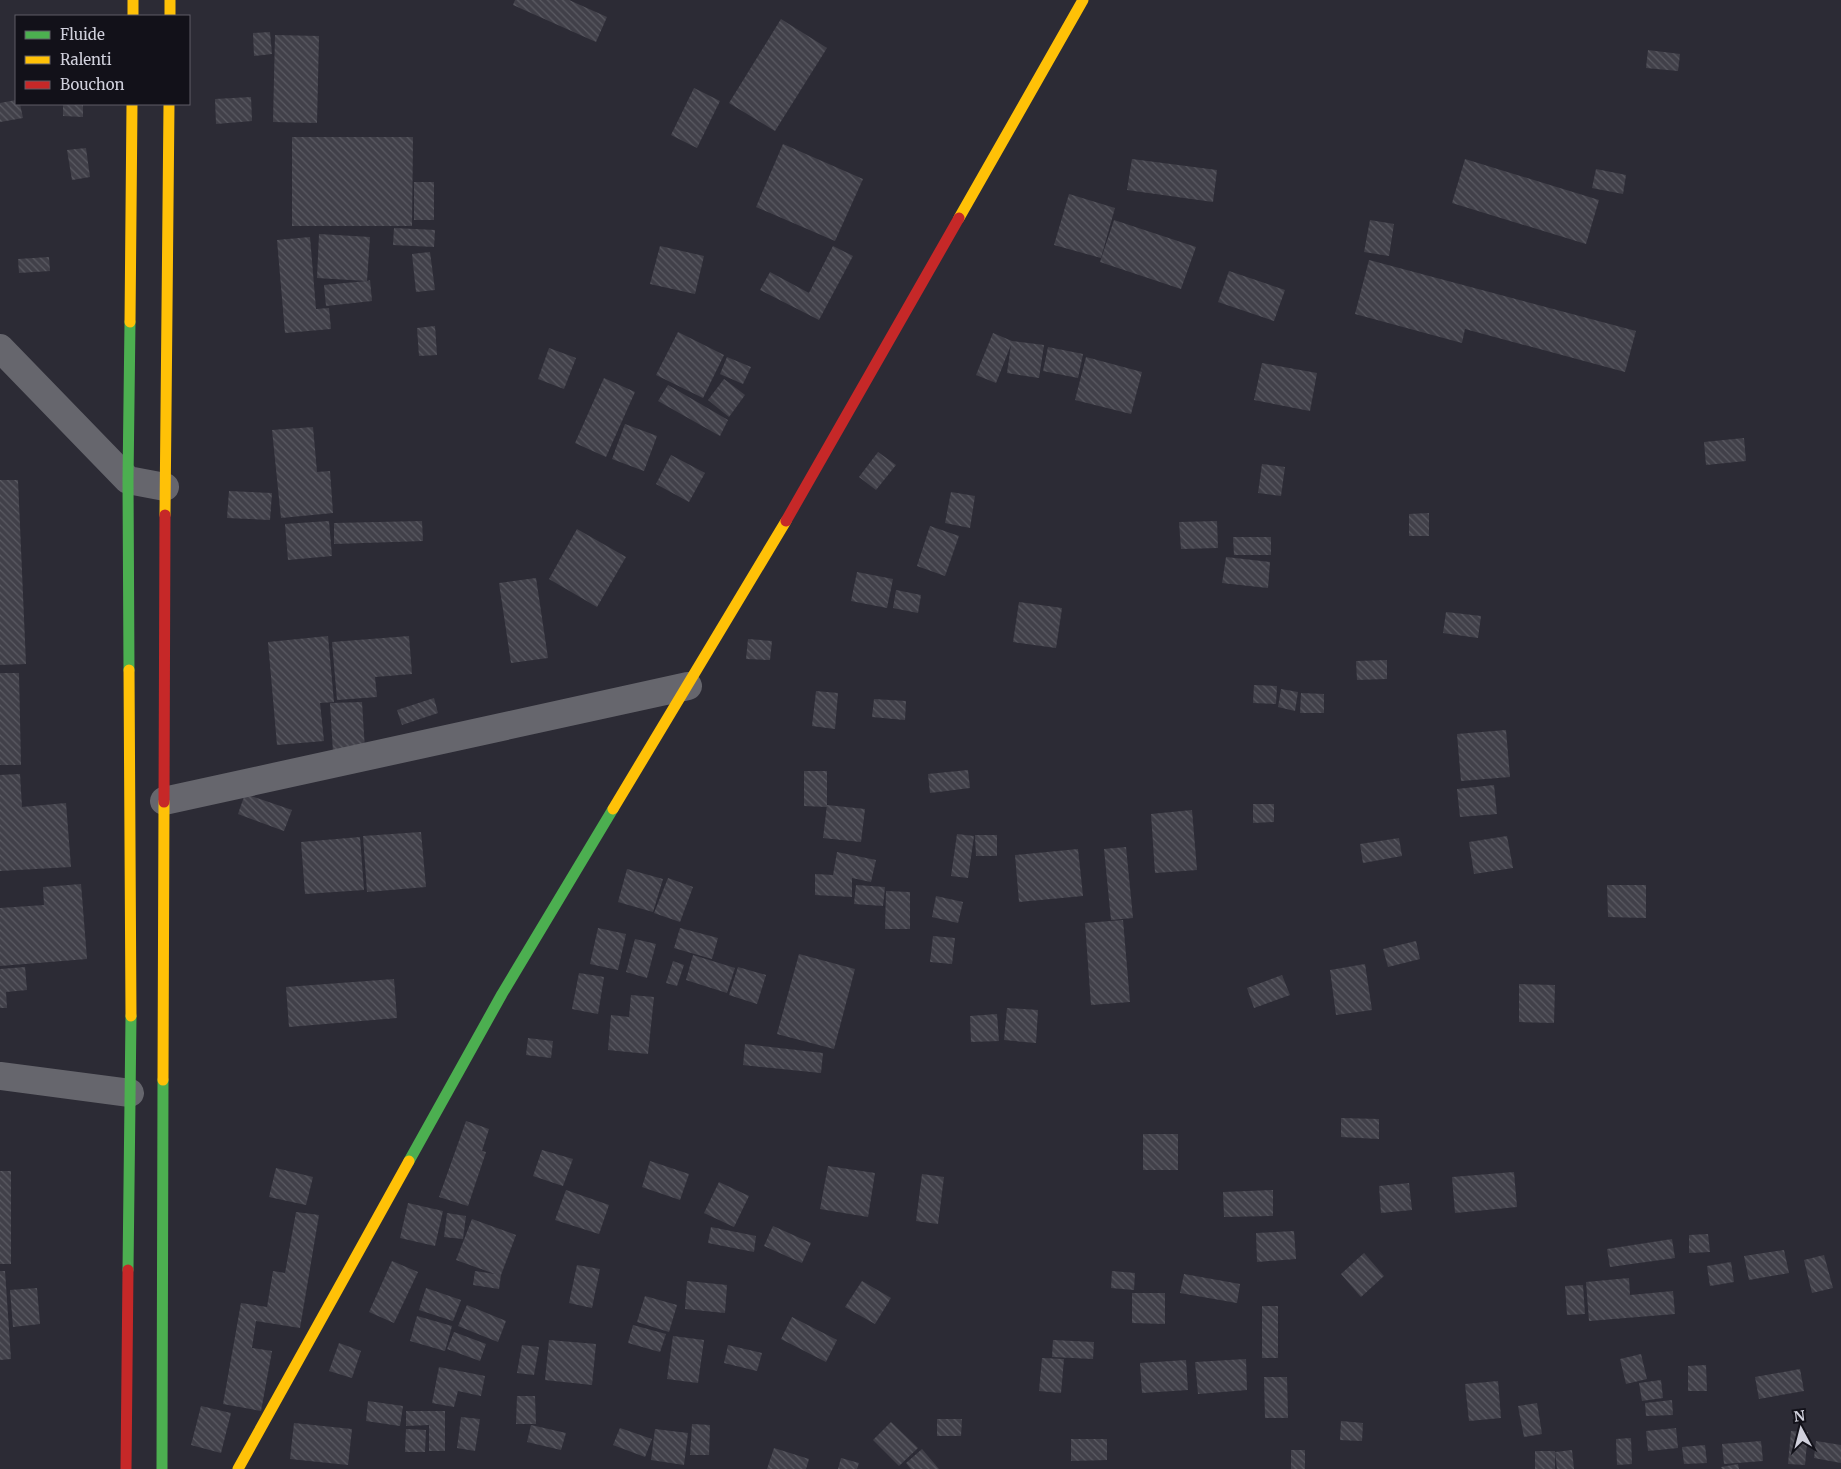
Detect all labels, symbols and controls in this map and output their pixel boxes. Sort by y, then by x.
legend [15,15,190,105]
text: Fluide [60,25,105,44]
text: Ralenti [60,50,112,69]
text: Bouchon [60,75,124,94]
north arrow [1776,1404,1826,1454]
text: N [1793,1406,1806,1426]

